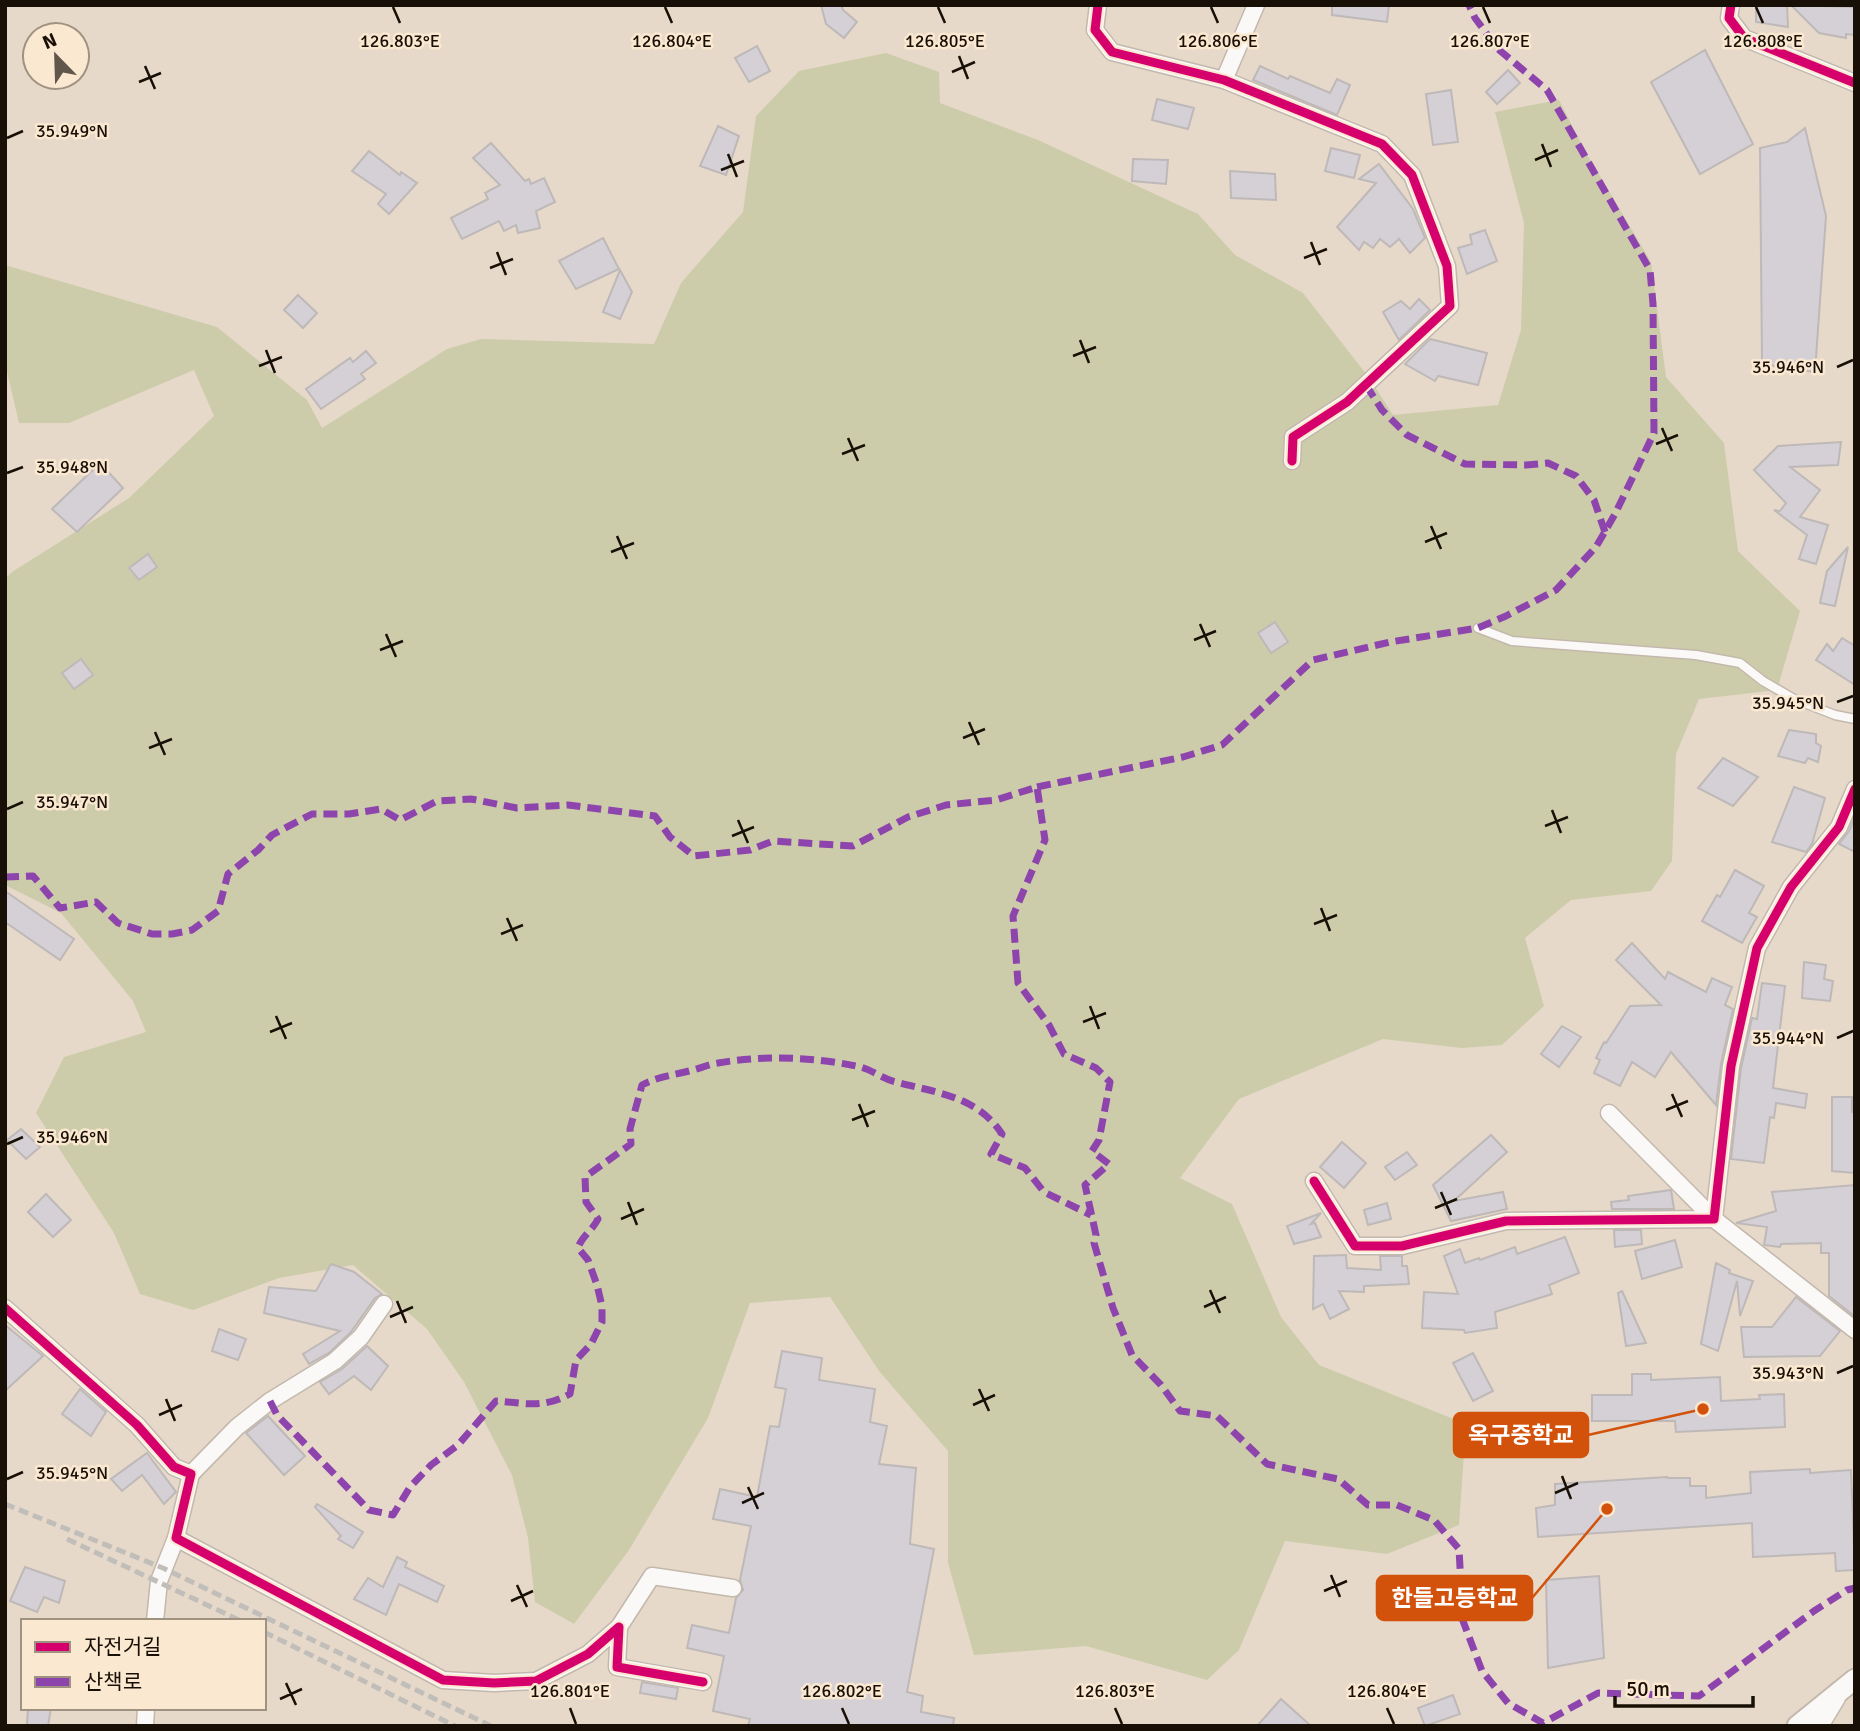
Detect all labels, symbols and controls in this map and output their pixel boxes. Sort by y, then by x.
north arrow [21,21,91,91]
text: N [39,28,61,55]
text: 126.803°E [360,30,440,52]
text: 126.804°E [632,30,712,52]
text: 126.805°E [905,30,985,52]
text: 126.806°E [1178,30,1258,52]
text: 126.807°E [1450,30,1530,52]
text: 126.808°E [1723,30,1803,52]
text: 35.949°N [36,120,108,142]
text: 35.946°N [1752,356,1824,378]
text: 35.948°N [36,456,108,478]
text: 35.945°N [1752,692,1824,714]
text: 35.947°N [36,791,108,813]
text: 35.944°N [1752,1027,1824,1049]
text: 35.946°N [36,1126,108,1148]
text: 35.943°N [1752,1362,1824,1384]
callout: 옥구중학교 [1454,1413,1588,1457]
text: 옥구중학교 [1468,1421,1574,1450]
text: 35.945°N [36,1462,108,1484]
callout: 한들고등학교 [1377,1576,1532,1620]
text: 한들고등학교 [1392,1584,1518,1613]
legend [21,1619,266,1710]
text: 자전거길 [84,1634,161,1660]
scale bar [1615,1664,1753,1708]
text: 산책로 [84,1669,142,1695]
text: 50 m [1626,1676,1670,1702]
text: 126.801°E [530,1680,610,1702]
text: 126.802°E [802,1680,882,1702]
text: 126.803°E [1075,1680,1155,1702]
text: 126.804°E [1347,1680,1427,1702]

